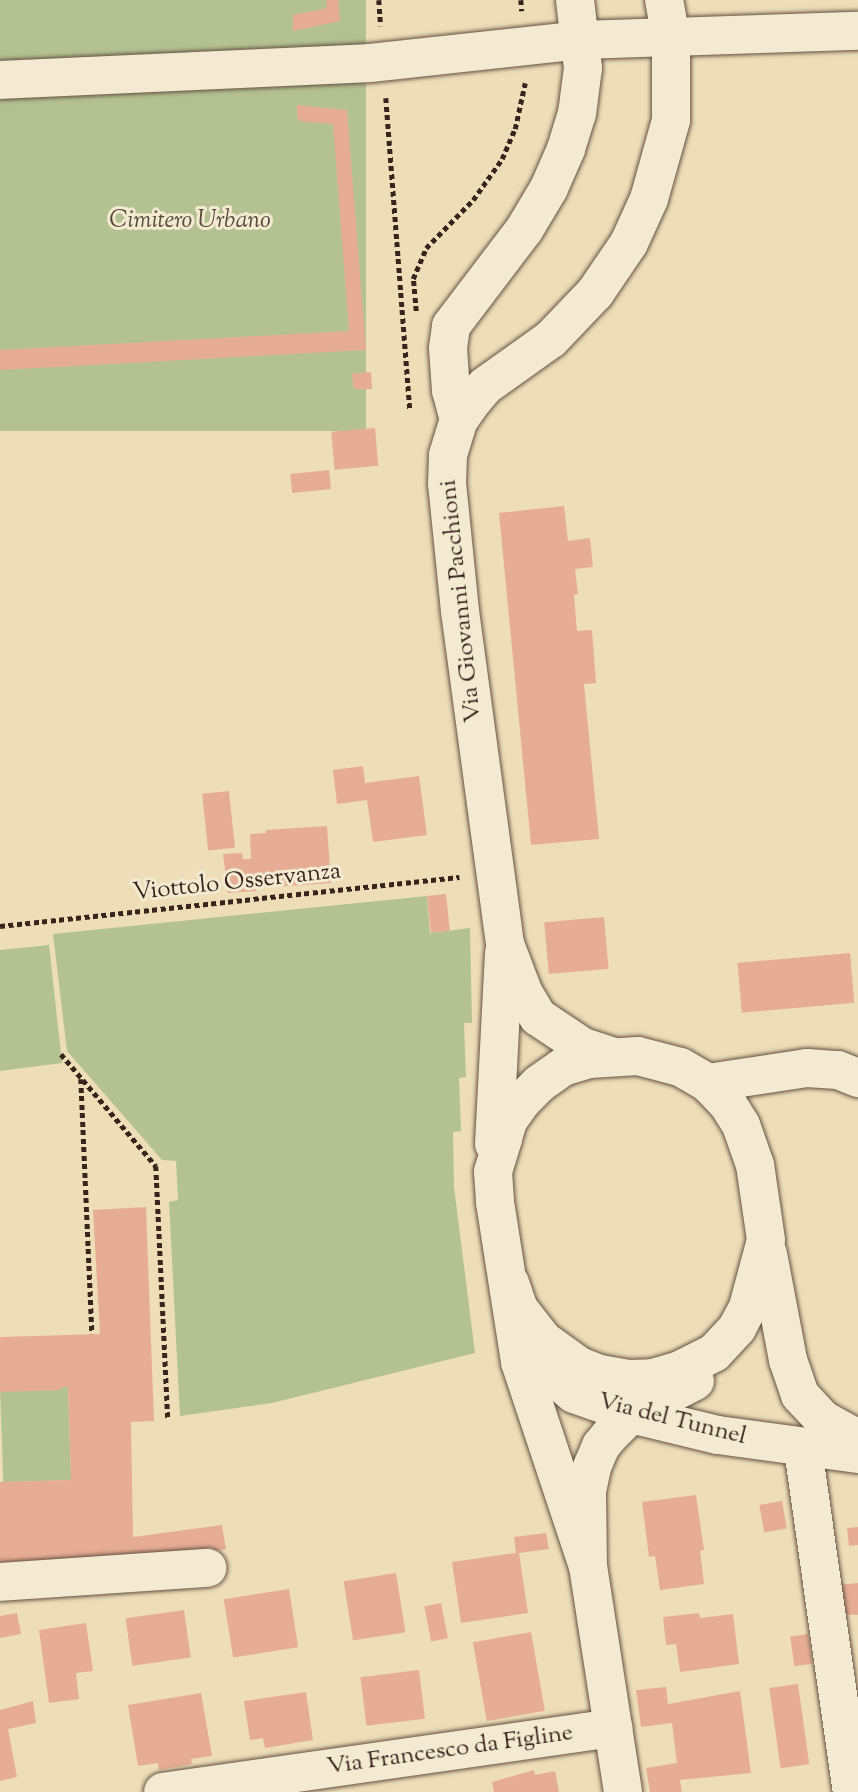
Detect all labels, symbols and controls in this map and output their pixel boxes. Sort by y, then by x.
park label: Cimitero Urbano [109,208,271,236]
street label: Via Giovanni Pacchioni [435,478,489,724]
street label: Viottolo Osservanza [131,858,343,908]
street label: Via del Tunnel [595,1388,749,1452]
street label: Via Francesco da Figline [325,1719,575,1783]

